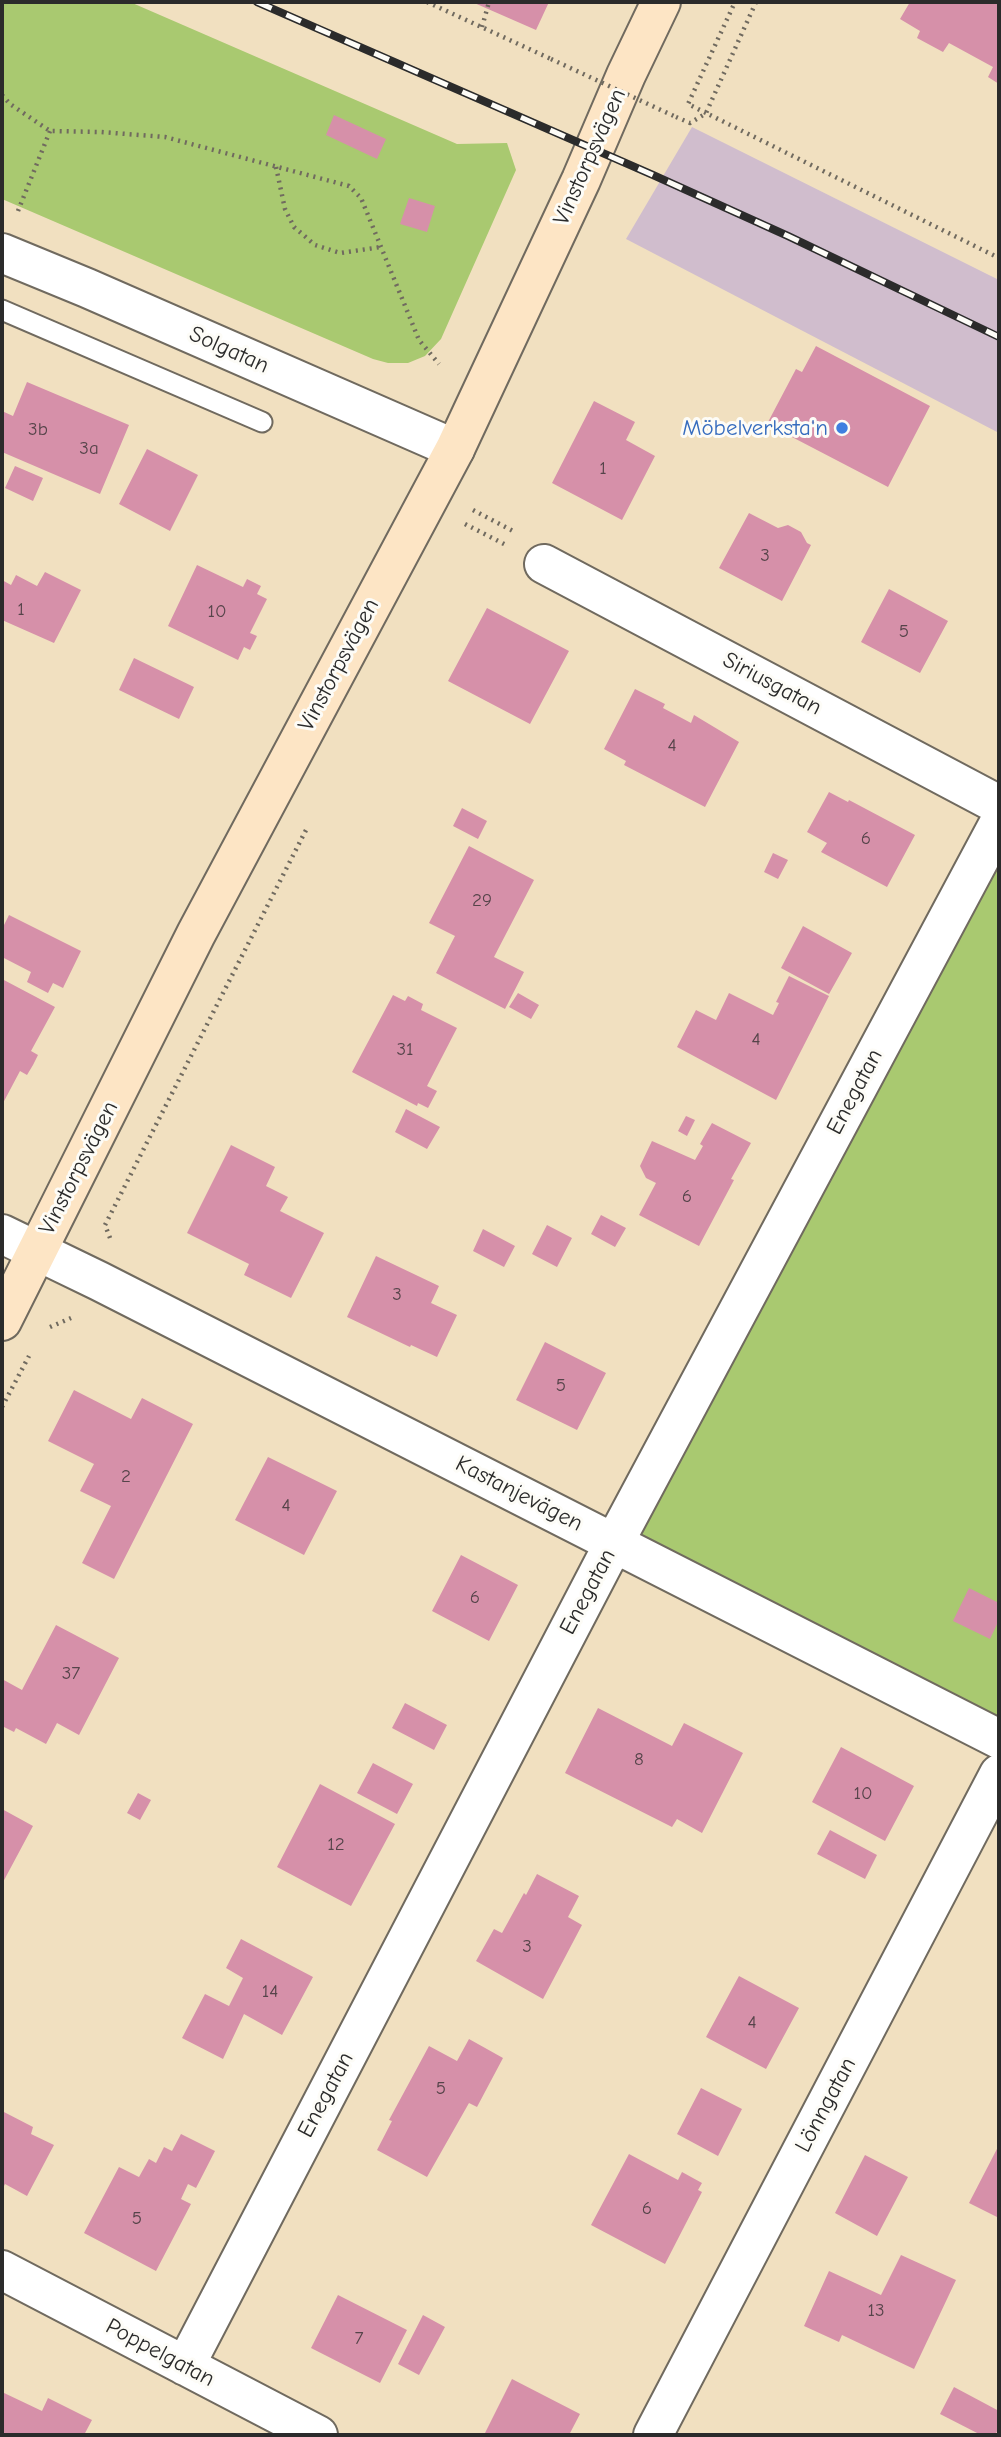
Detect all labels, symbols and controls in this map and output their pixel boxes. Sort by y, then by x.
street label: Vinstorpsvägen [548,85,632,229]
street label: Solgatan [185,320,273,380]
place label: Möbelverksta'n [682,414,828,442]
house number: 3b [28,419,48,441]
marker: Möbelverksta'n [834,420,850,436]
house number: 3a [79,438,99,460]
house number: 1 [599,458,607,480]
house number: 3 [760,545,770,567]
street label: Vinstorpsvägen [293,594,385,736]
house number: 1 [17,599,25,621]
house number: 10 [207,601,227,623]
house number: 5 [899,621,909,643]
street label: Siriusgatan [718,646,826,722]
house number: 4 [667,735,677,757]
house number: 6 [861,828,871,850]
house number: 29 [472,890,492,912]
house number: 4 [751,1029,761,1051]
house number: 31 [396,1039,414,1061]
street label: Enegatan [821,1045,889,1139]
street label: Vinstorpsvägen [34,1097,124,1239]
house number: 6 [682,1186,692,1208]
house number: 3 [392,1284,402,1306]
house number: 5 [556,1375,566,1397]
street label: Kastanjevägen [451,1450,587,1538]
house number: 2 [121,1466,131,1488]
house number: 4 [281,1495,291,1517]
street label: Enegatan [554,1545,622,1639]
house number: 6 [470,1587,480,1609]
house number: 37 [62,1663,80,1685]
house number: 8 [634,1749,644,1771]
house number: 10 [853,1783,873,1805]
house number: 12 [327,1834,345,1856]
house number: 3 [522,1936,532,1958]
house number: 14 [262,1981,278,2003]
house number: 4 [747,2012,757,2034]
street label: Enegatan [292,2048,360,2142]
street label: Lönngatan [790,2053,862,2157]
house number: 5 [436,2078,446,2100]
house number: 6 [642,2198,652,2220]
house number: 5 [132,2208,142,2230]
house number: 13 [867,2300,885,2322]
street label: Poppelgatan [101,2313,219,2393]
house number: 7 [355,2328,363,2350]

